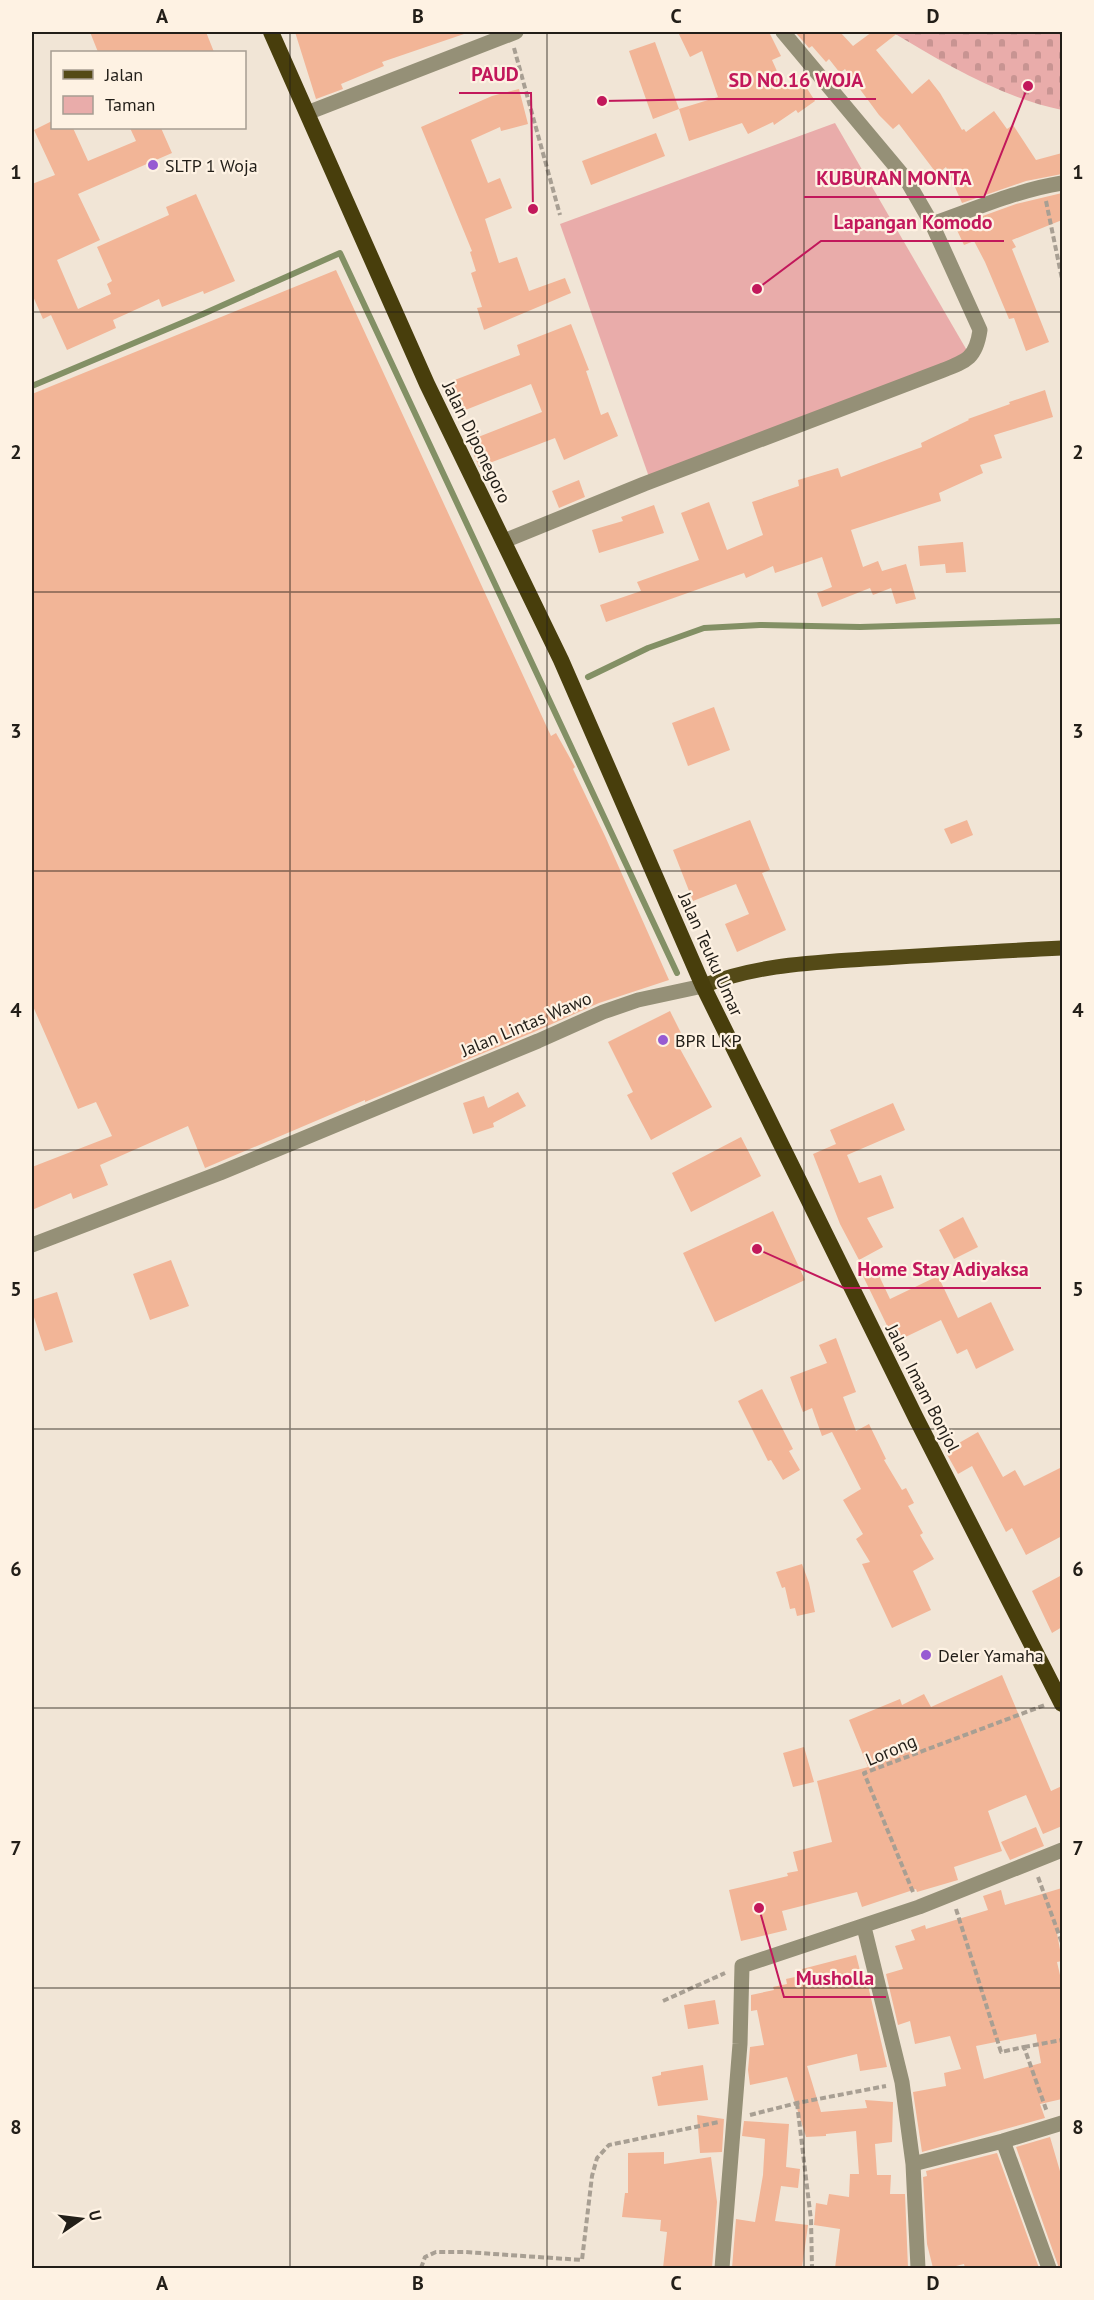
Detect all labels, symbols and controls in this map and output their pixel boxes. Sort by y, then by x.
text: A [156,3,169,29]
text: B [412,3,424,29]
text: C [670,3,682,29]
text: D [927,3,940,29]
legend [51,51,246,129]
callout: PAUD [459,55,531,93]
text: PAUD [471,61,519,87]
callout: SD NO.16 WOJA [716,61,876,99]
text: Jalan [104,63,143,86]
text: SD NO.16 WOJA [729,67,864,93]
text: Taman [105,93,155,116]
place label: SLTP 1 Woja [165,154,258,177]
marker: SLTP 1 Woja [146,158,160,172]
text: 1 [10,159,22,185]
callout: KUBURAN MONTA [804,159,984,197]
text: 1 [1072,159,1084,185]
text: KUBURAN MONTA [816,165,973,191]
callout: Lapangan Komodo [821,203,1004,241]
text: Lapangan Komodo [834,209,993,235]
street label: Jalan Diponegoro [437,376,516,507]
text: 2 [10,439,22,465]
text: 2 [1072,439,1084,465]
text: 3 [10,718,22,744]
text: 3 [1072,718,1084,744]
street label: Jalan Teuku Umar [673,887,749,1020]
street label: Jalan Lintas Wawo [456,986,595,1062]
text: 4 [10,997,22,1023]
text: 4 [1072,997,1084,1023]
place label: BPR LKP [675,1029,741,1052]
marker: BPR LKP [656,1033,670,1047]
callout: Home Stay Adiyaksa [844,1250,1041,1288]
text: Home Stay Adiyaksa [857,1256,1029,1282]
text: 5 [10,1276,22,1302]
text: 5 [1072,1276,1084,1302]
street label: Jalan Imam Bonjol [880,1319,966,1457]
text: 6 [10,1556,22,1582]
text: 6 [1072,1556,1084,1582]
place label: Deler Yamaha [938,1644,1044,1667]
marker: Deler Yamaha [919,1648,933,1662]
street label: Lorong [862,1729,920,1771]
text: 7 [10,1835,22,1861]
text: 7 [1072,1835,1084,1861]
callout: Musholla [784,1959,886,1997]
text: Musholla [796,1965,874,1991]
text: 8 [10,2114,22,2140]
text: 8 [1072,2114,1084,2140]
north arrow [51,2189,111,2249]
text: U [85,2208,106,2223]
text: A [156,2270,169,2296]
text: B [412,2270,424,2296]
text: C [670,2270,682,2296]
text: D [927,2270,940,2296]

